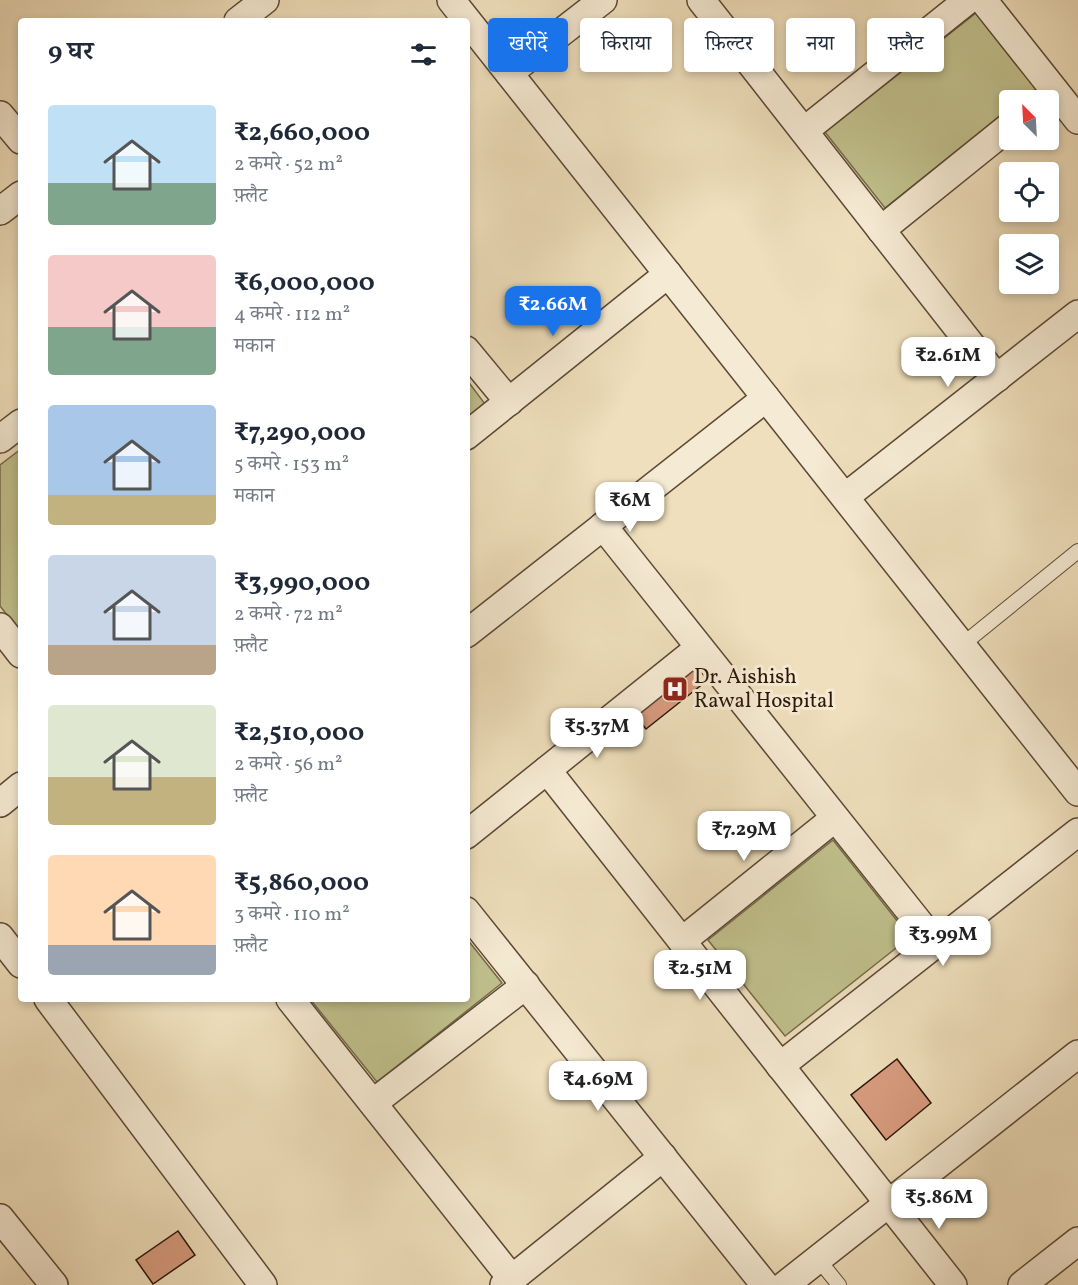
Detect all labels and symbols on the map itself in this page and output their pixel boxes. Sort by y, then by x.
north arrow [999,90,1059,150]
pin: ₹2.66M [504,286,602,337]
pin: ₹2.61M [899,337,997,388]
pin: ₹6M [601,482,659,533]
place label: Dr. Aishish Rawal Hospital [694,663,834,716]
hospital icon: Dr. Aishish Rawal Hospital [660,674,690,704]
pin: ₹5.37M [548,708,646,759]
pin: ₹7.29M [695,811,793,862]
pin: ₹3.99M [894,916,992,967]
pin: ₹2.51M [651,950,749,1001]
pin: ₹4.69M [549,1061,647,1112]
pin: ₹5.86M [890,1179,988,1230]

